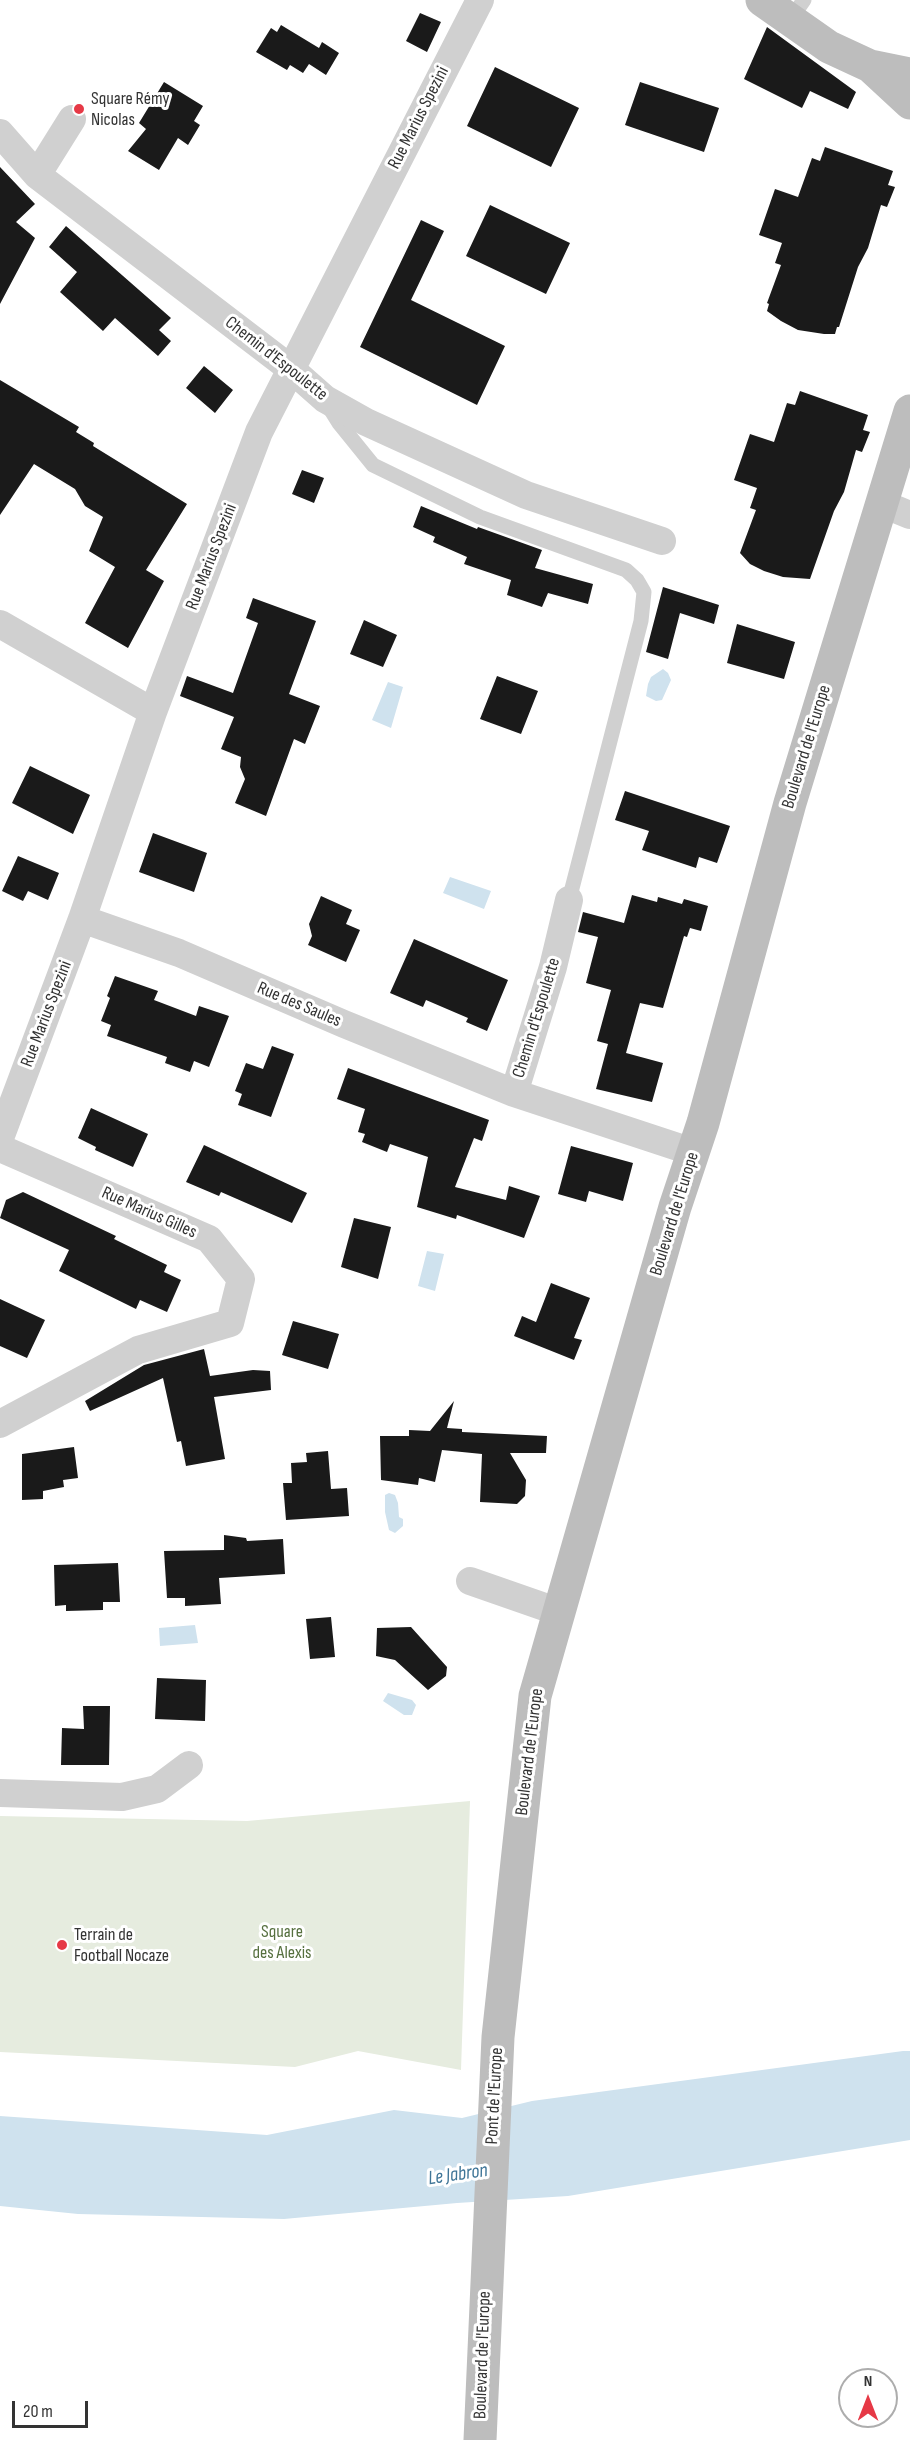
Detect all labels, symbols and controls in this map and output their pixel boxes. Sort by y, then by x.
street label: Rue Marius Spezini [384,63,454,173]
place label: Square Rémy Nicolas [91,88,169,130]
marker: Square Rémy Nicolas [72,102,86,116]
street label: Chemin d'Espoulette [220,312,332,406]
street label: Rue Marius Spezini [182,501,242,613]
street label: Boulevard de l'Europe [778,683,836,811]
street label: Chemin d'Espoulette [508,955,566,1081]
street label: Rue Marius Spezini [17,958,77,1070]
street label: Rue des Saules [254,978,344,1032]
street label: Boulevard de l'Europe [646,1150,704,1278]
street label: Rue Marius Gilles [98,1182,200,1244]
street label: Boulevard de l'Europe [511,1687,549,1817]
park label: Square des Alexis [252,1921,312,1964]
place label: Terrain de Football Nocaze [74,1924,169,1966]
marker: Terrain de Football Nocaze [55,1938,69,1952]
street label: Pont de l'Europe [482,2047,508,2145]
water label: Le Jabron [427,2159,489,2191]
street label: Boulevard de l'Europe [470,2291,496,2419]
north arrow [838,2368,898,2428]
text: N [864,2372,872,2391]
scale bar [15,2389,92,2427]
text: 20 m [23,2401,53,2422]

